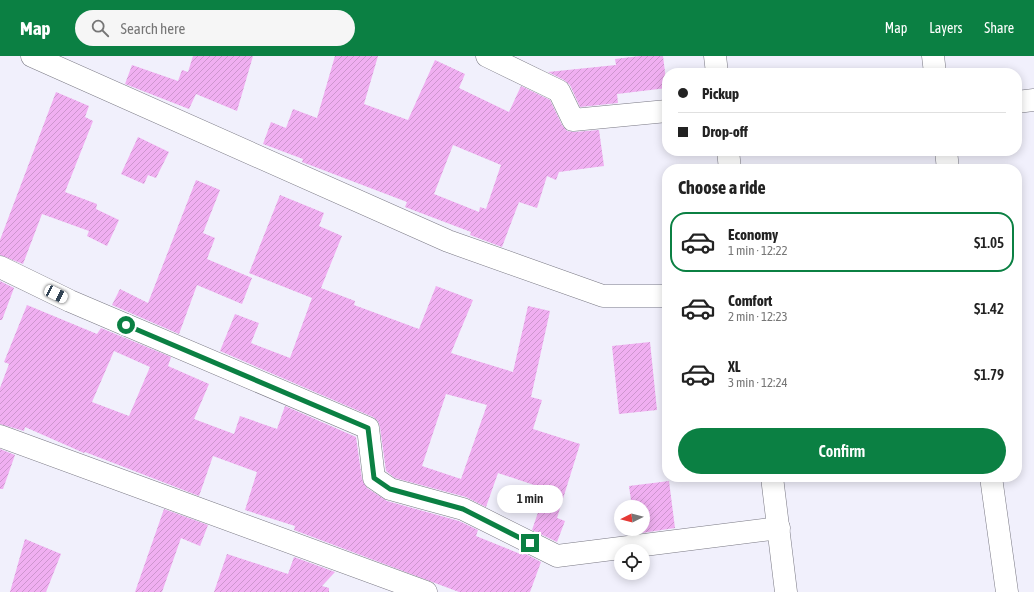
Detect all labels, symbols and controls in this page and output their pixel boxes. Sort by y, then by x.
search box [75,10,355,46]
text: Map [20,17,51,39]
icon: search [89,17,111,39]
text: Search here [121,20,185,37]
text: Map [885,20,907,36]
text: Layers [929,20,962,36]
text: Share [984,20,1014,36]
text: Pickup [702,85,739,102]
text: Drop-off [702,123,748,140]
text: Choose a ride [678,177,766,198]
icon: car [680,224,716,260]
text: Economy [728,226,778,243]
text: $1.05 [974,234,1004,251]
text: 1 min · 12:22 [728,243,788,258]
car [43,283,69,305]
icon: car [680,290,716,326]
text: Comfort [728,292,772,309]
text: $1.42 [974,300,1004,317]
text: 2 min · 12:23 [728,309,788,324]
route start [117,316,135,334]
icon: car [680,356,716,392]
text: XL [728,358,741,375]
text: $1.79 [974,366,1004,383]
text: 3 min · 12:24 [728,375,788,390]
button: Confirm [678,428,1006,474]
callout: 1 min [497,485,563,513]
text: 1 min [517,491,543,506]
north arrow [614,500,650,536]
map controls [614,500,650,580]
route end [521,534,539,552]
button: locate [614,544,650,580]

